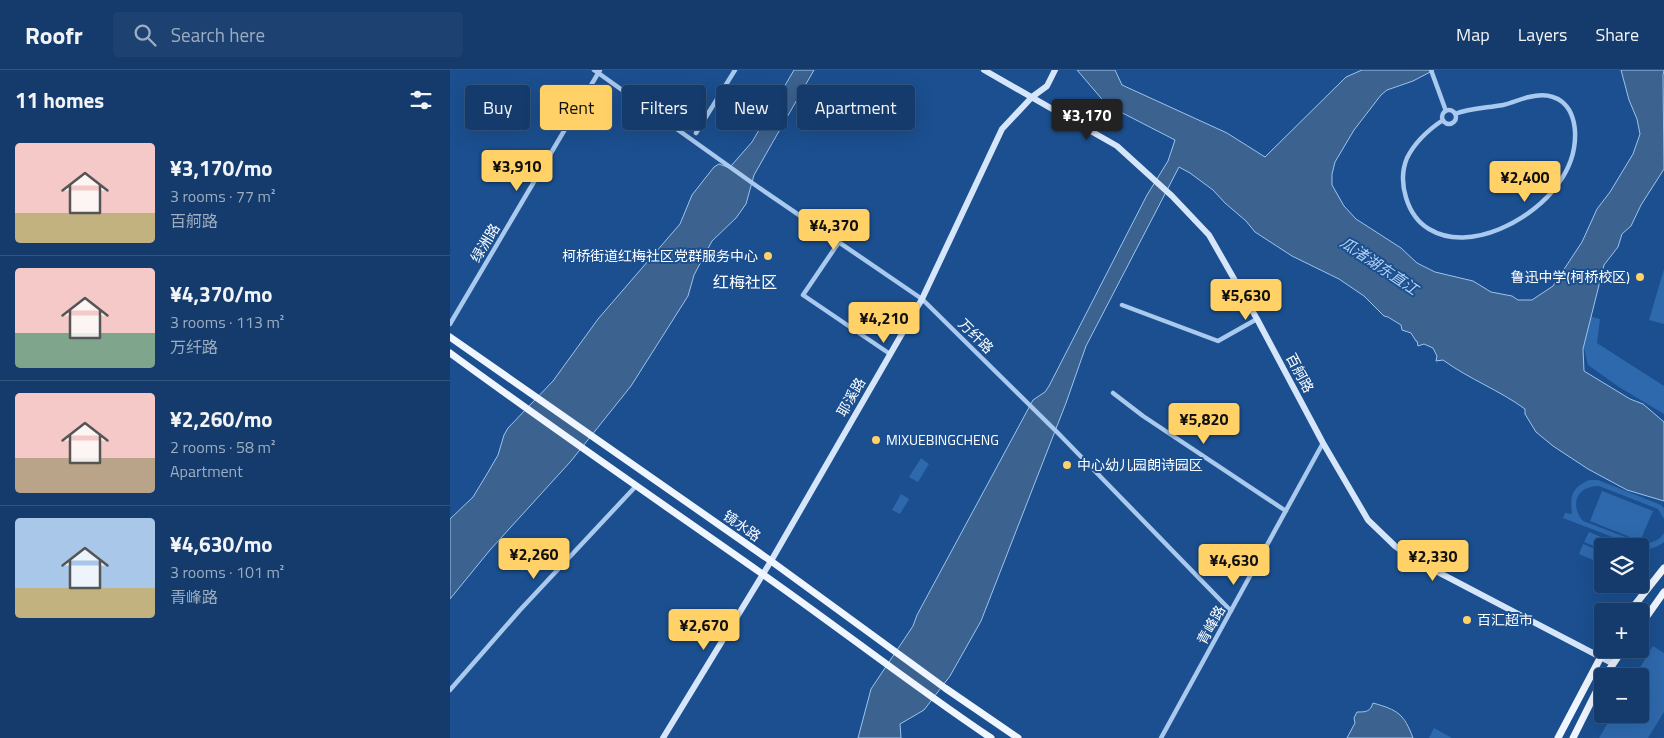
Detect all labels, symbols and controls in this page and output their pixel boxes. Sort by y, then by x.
search box [113,12,463,57]
text: Roofr [25,17,83,53]
text: Search here [171,20,265,49]
icon: search [131,21,159,49]
text: Map [1456,21,1490,48]
text: Layers [1518,21,1567,48]
text: Share [1595,21,1639,48]
text: 11 homes [15,84,104,116]
chip: Buy [465,85,530,130]
chip: Rent [540,85,612,130]
chip: Filters [622,85,706,130]
chip: New [716,85,787,130]
chip: Apartment [797,85,915,130]
icon: filters [407,86,435,114]
pin: ¥3,170 [1046,98,1128,141]
text: ¥3,170 [1062,103,1112,127]
pin: ¥3,910 [476,150,558,192]
text: ¥3,170/mo [170,152,272,184]
text: ¥3,910 [492,154,542,178]
pin: ¥2,400 [1484,160,1566,203]
icon: home [55,163,115,223]
text: ¥2,400 [1500,165,1550,189]
text: 3 rooms · 77 m² [170,184,275,208]
pin: ¥4,370 [793,208,875,251]
text: 百舸路 [170,209,218,233]
text: ¥4,370 [809,213,859,237]
street label: 绿洲路 [465,219,504,266]
water label: 瓜渚湖东直江 [1336,231,1425,301]
place label: 柯桥街道红梅社区党群服务中心 [562,245,758,266]
marker: 柯桥街道红梅社区党群服务中心 [762,250,774,262]
place label: 鲁迅中学(柯桥校区) [1511,266,1630,287]
district label: 红梅社区 [713,270,777,294]
marker: 鲁迅中学(柯桥校区) [1634,271,1646,283]
text: ¥4,370/mo [170,278,272,310]
pin: ¥5,630 [1205,278,1287,321]
text: ¥5,630 [1221,283,1271,307]
icon: home [55,288,115,348]
pin: ¥4,210 [843,302,925,344]
text: ¥4,210 [859,306,909,330]
text: 3 rooms · 113 m² [170,310,284,334]
street label: 万纤路 [954,313,999,358]
text: 万纤路 [170,335,218,359]
street label: 百舸路 [1281,349,1320,396]
street label: 耶溪路 [831,373,870,420]
pin: ¥5,820 [1163,402,1245,445]
text: ¥2,260/mo [170,403,272,435]
text: ¥5,820 [1179,407,1229,431]
icon: home [55,413,115,473]
place label: MIXUEBINGCHENG [886,429,999,450]
marker: MIXUEBINGCHENG [870,434,882,446]
text: 2 rooms · 58 m² [170,435,275,459]
place label: 中心幼儿园朗诗园区 [1077,454,1203,475]
text: Apartment [170,459,243,483]
marker: 中心幼儿园朗诗园区 [1061,459,1073,471]
street label: 镜水路 [719,505,766,546]
text: ¥4,630/mo [170,528,272,560]
icon: home [55,538,115,598]
pin: ¥2,260 [493,538,575,580]
map controls [1594,538,1649,723]
button: layers [1594,538,1649,593]
pin: ¥2,330 [1392,540,1474,582]
text: ¥2,260 [509,542,559,566]
pin: ¥4,630 [1193,544,1275,586]
text: ¥2,330 [1408,544,1458,568]
text: ¥4,630 [1209,548,1259,572]
text: 3 rooms · 101 m² [170,560,284,584]
text: 青峰路 [170,585,218,609]
street label: 青峰路 [1191,601,1230,648]
button: + [1594,603,1649,658]
pin: ¥2,670 [663,608,745,651]
place label: 百汇超市 [1477,609,1533,630]
text: ¥2,670 [679,613,729,637]
marker: 百汇超市 [1461,614,1473,626]
button: − [1594,668,1649,723]

